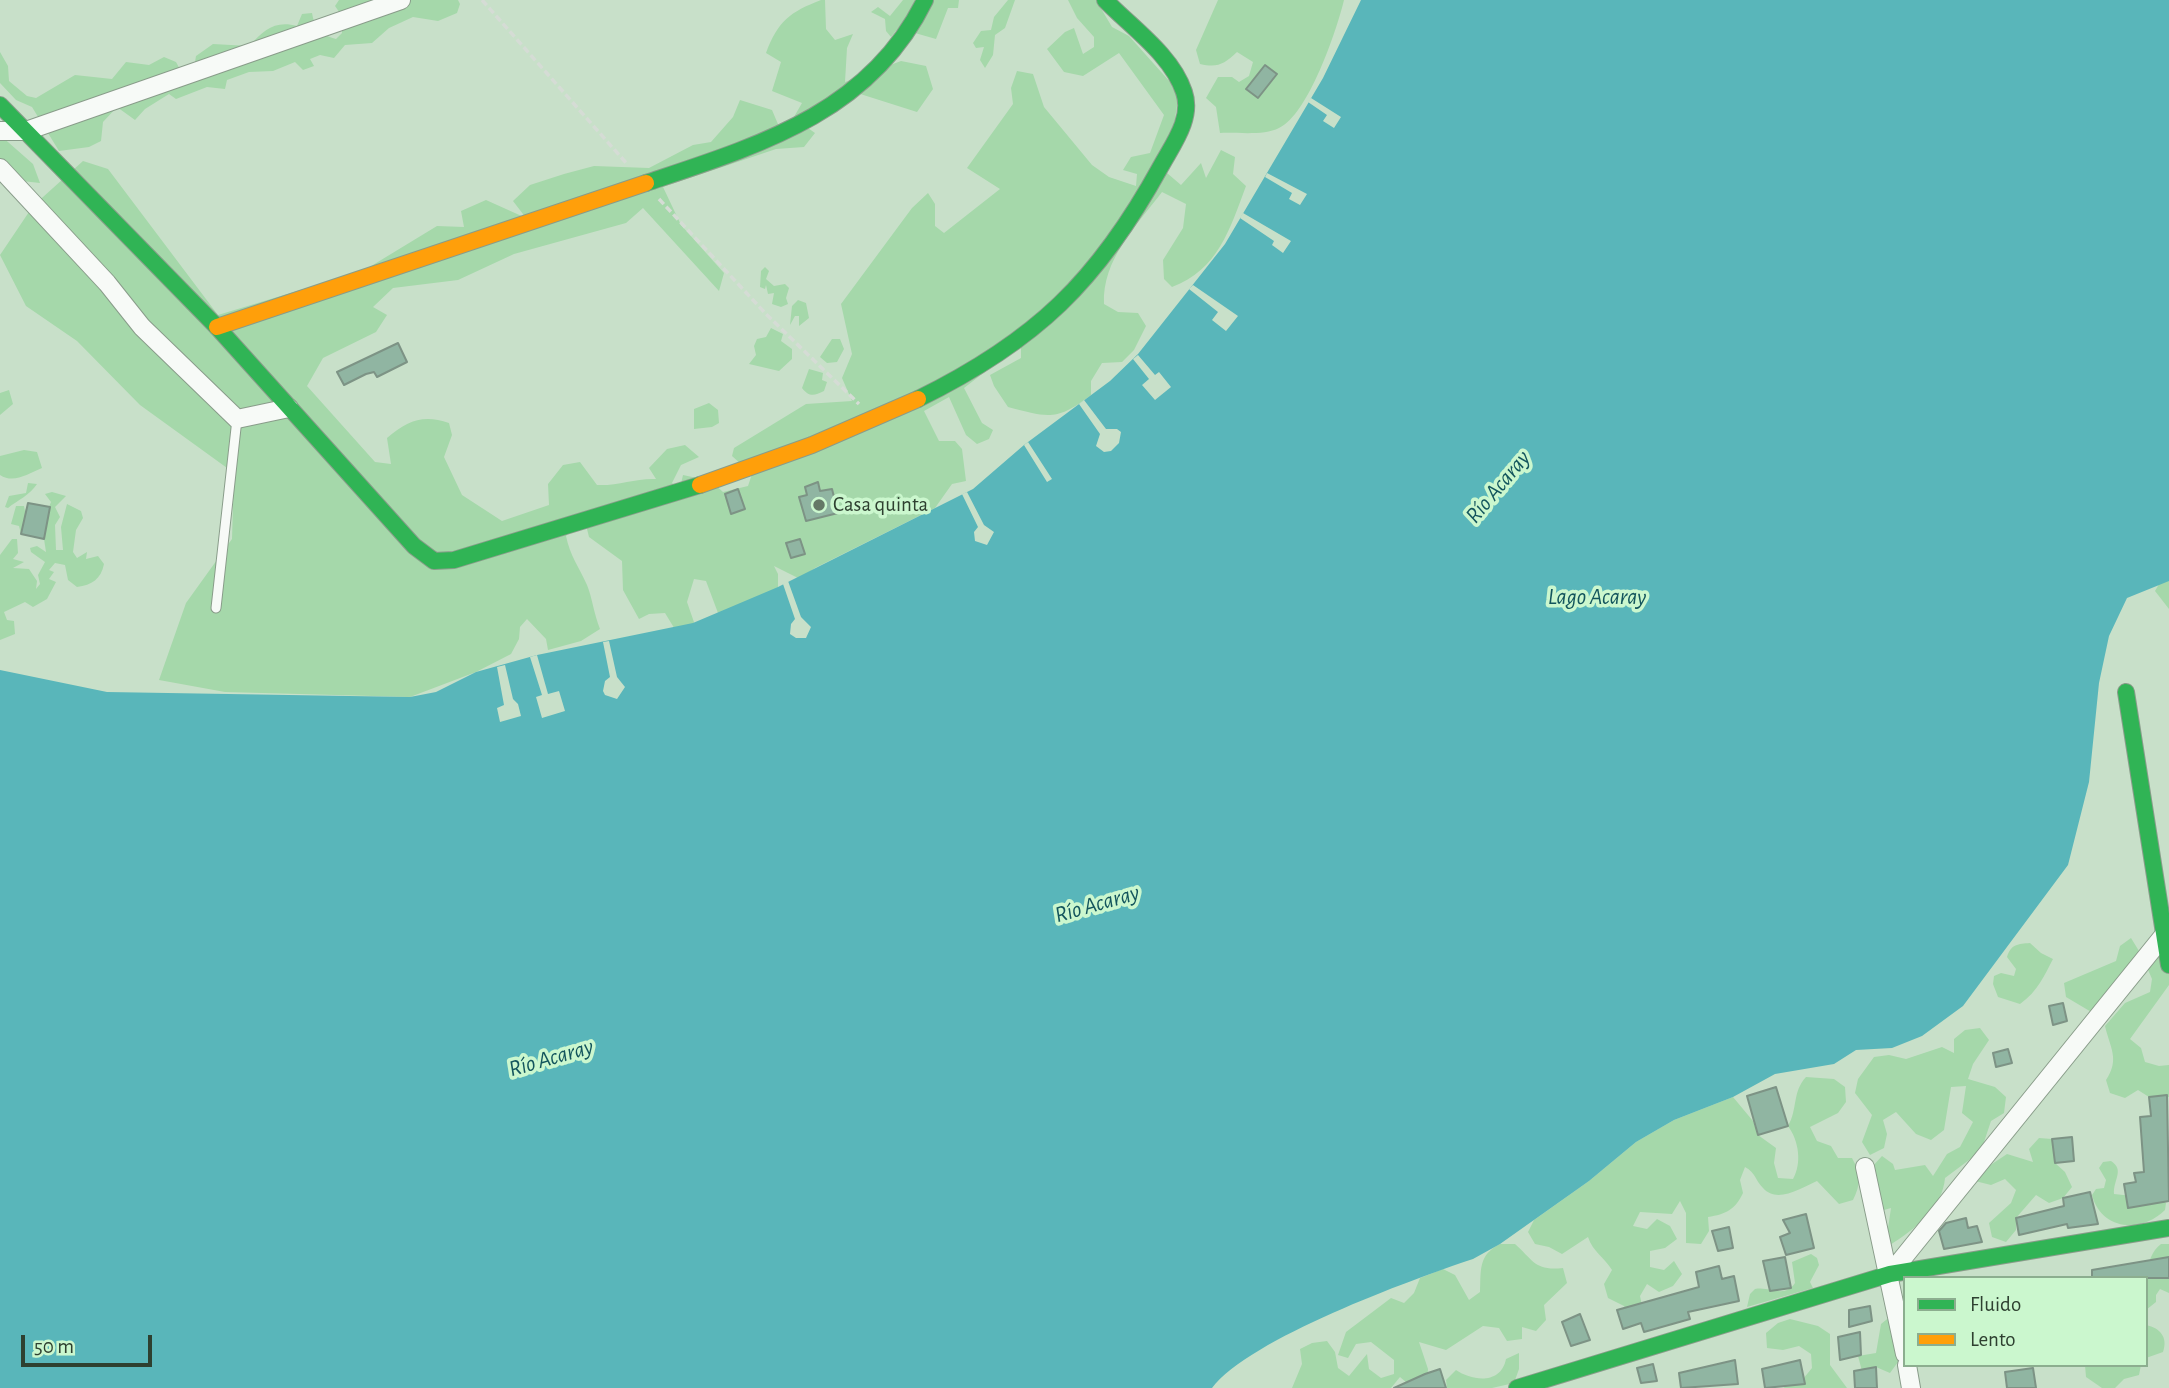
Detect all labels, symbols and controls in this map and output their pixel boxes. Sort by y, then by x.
water label: Río Acaray [1460,445,1536,529]
place label: Casa quinta [833,492,928,518]
marker: Casa quinta [811,497,827,513]
water label: Lago Acaray [1548,583,1646,611]
water label: Río Acaray [1052,879,1142,929]
water label: Río Acaray [506,1033,596,1083]
legend [1903,1276,2148,1367]
text: Fluido [1970,1294,2021,1315]
scale bar [24,1322,156,1366]
text: Lento [1970,1329,2016,1350]
text: 50 m [34,1336,74,1357]

